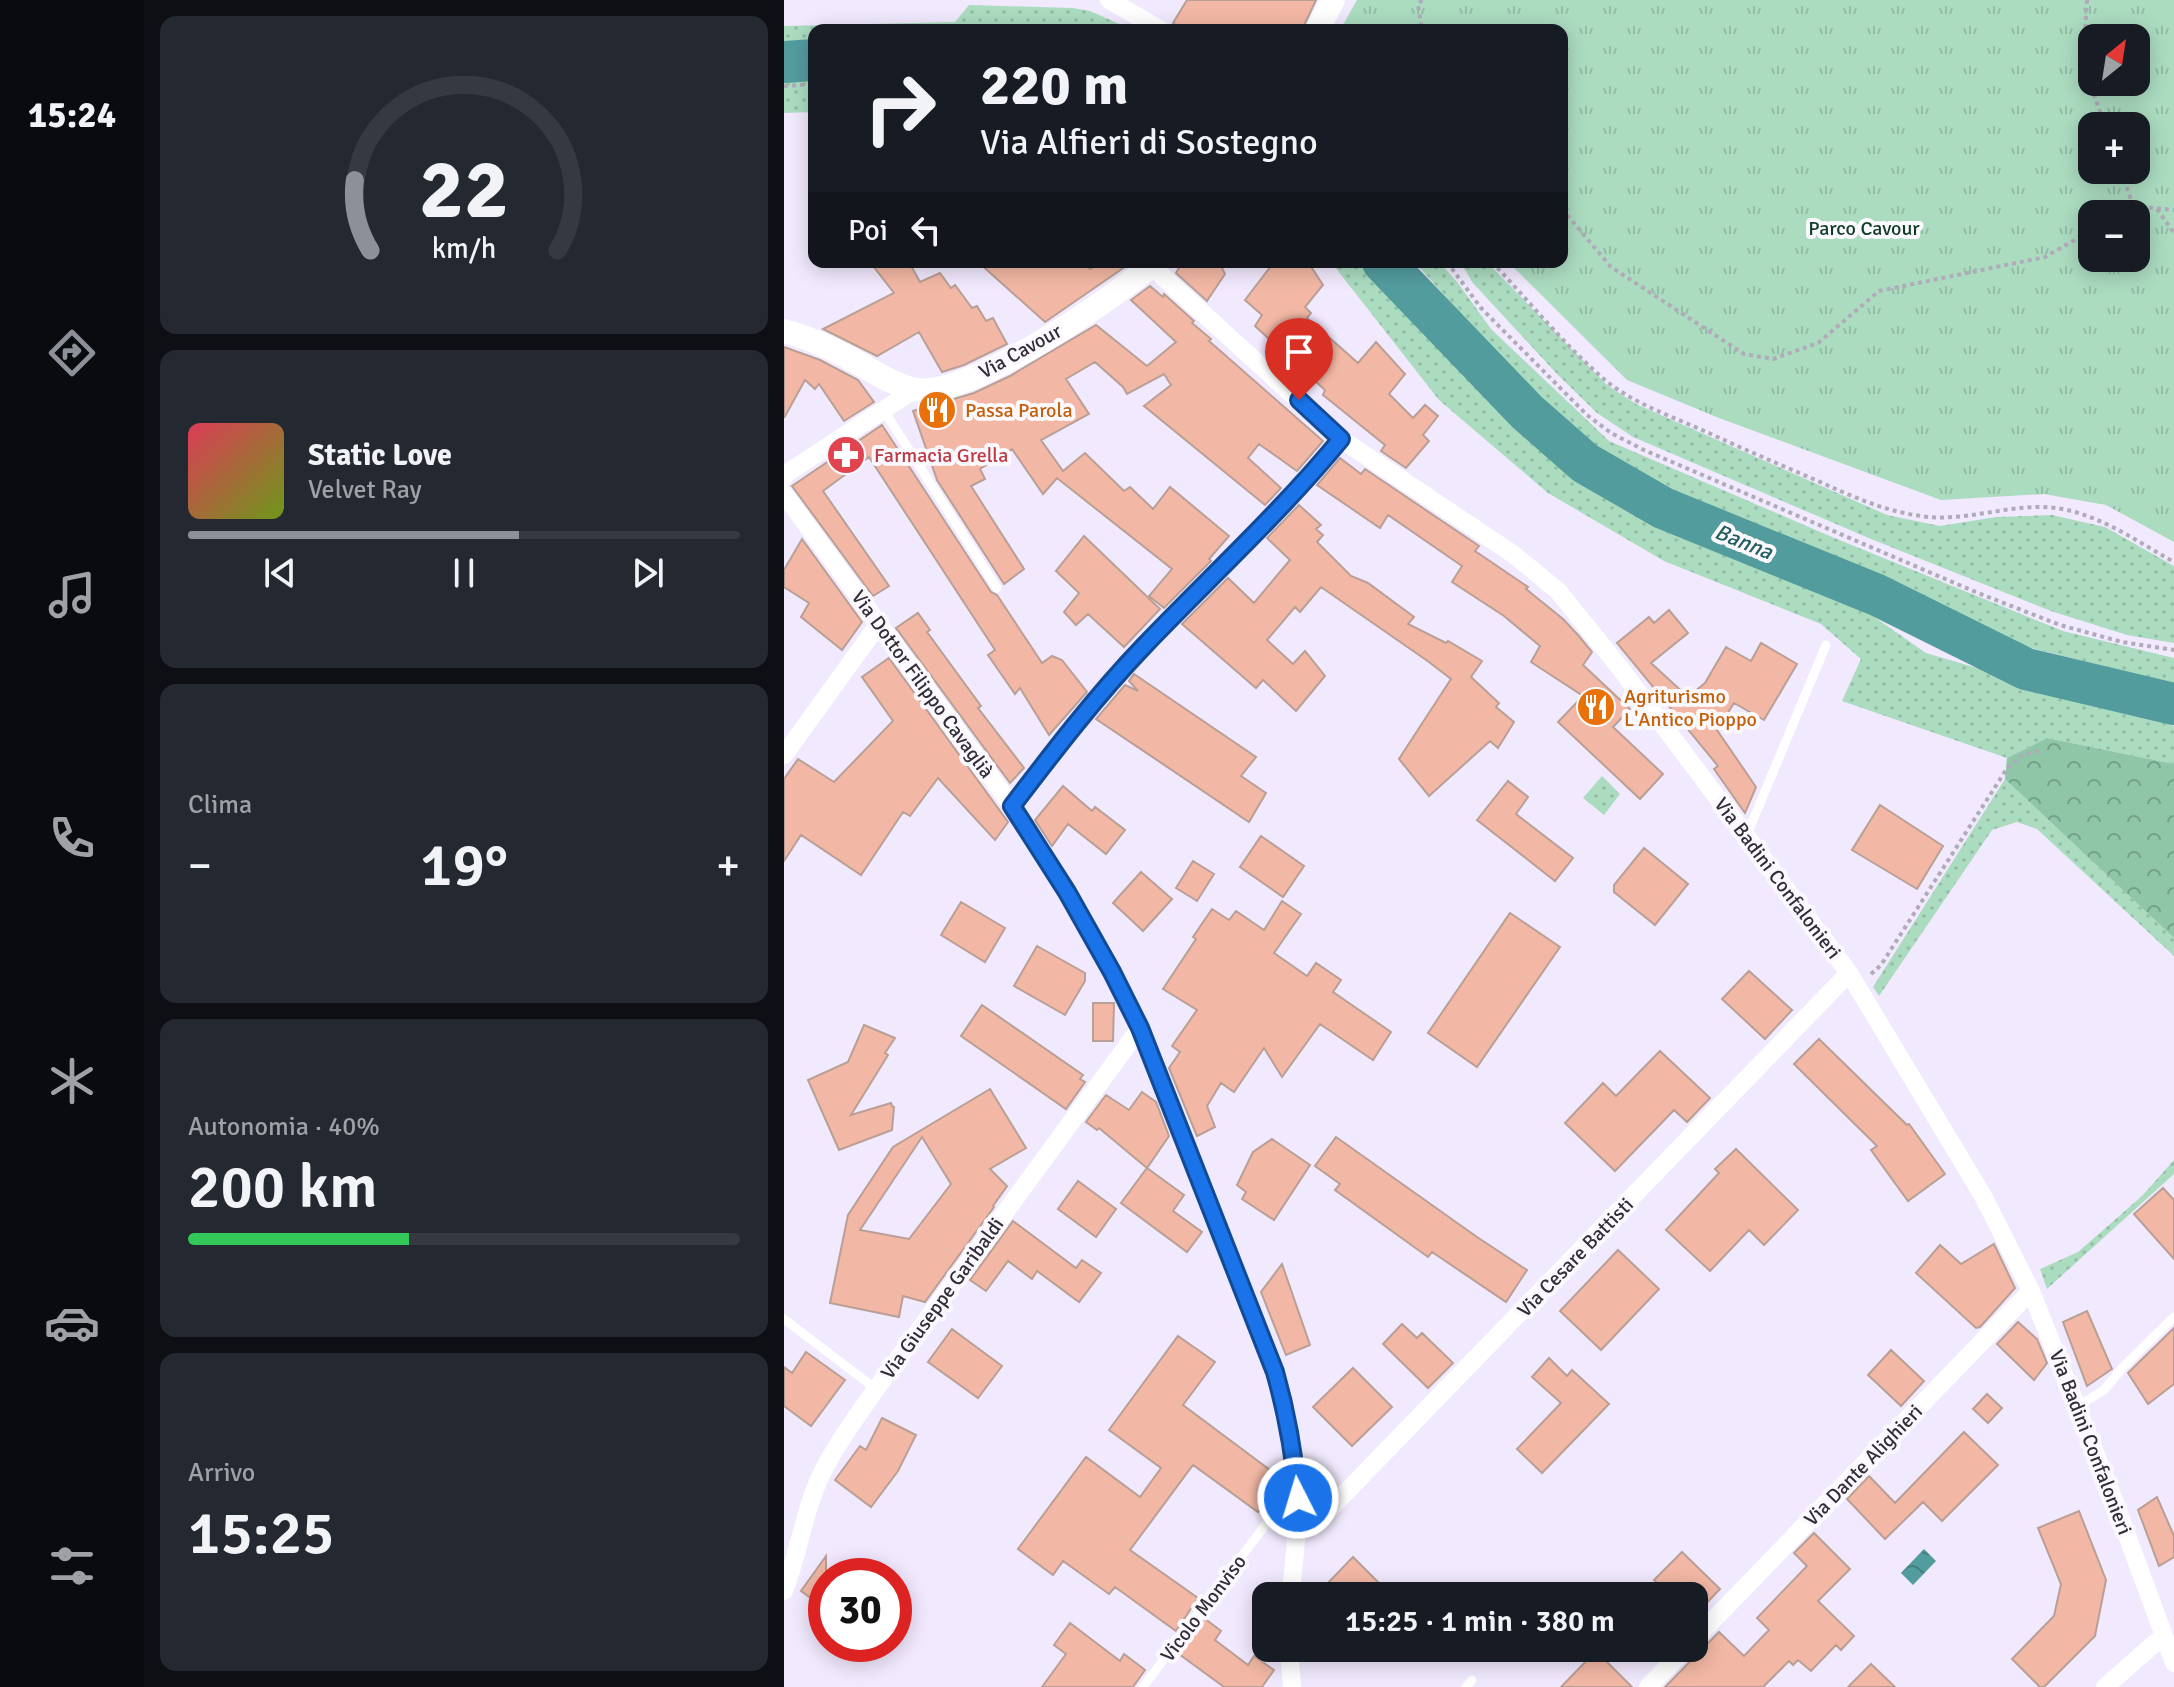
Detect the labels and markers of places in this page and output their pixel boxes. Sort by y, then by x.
pin [1265,318,1333,400]
restaurant icon: Passa Parola [916,389,958,431]
place label: Passa Parola [965,398,1073,423]
pharmacy icon: Farmacia Grella [825,434,867,476]
place label: Farmacia Grella [874,443,1008,468]
place label: Agriturismo L'Antico Pioppo [1624,684,1757,732]
restaurant icon: Agriturismo L'Antico Pioppo [1575,686,1617,728]

